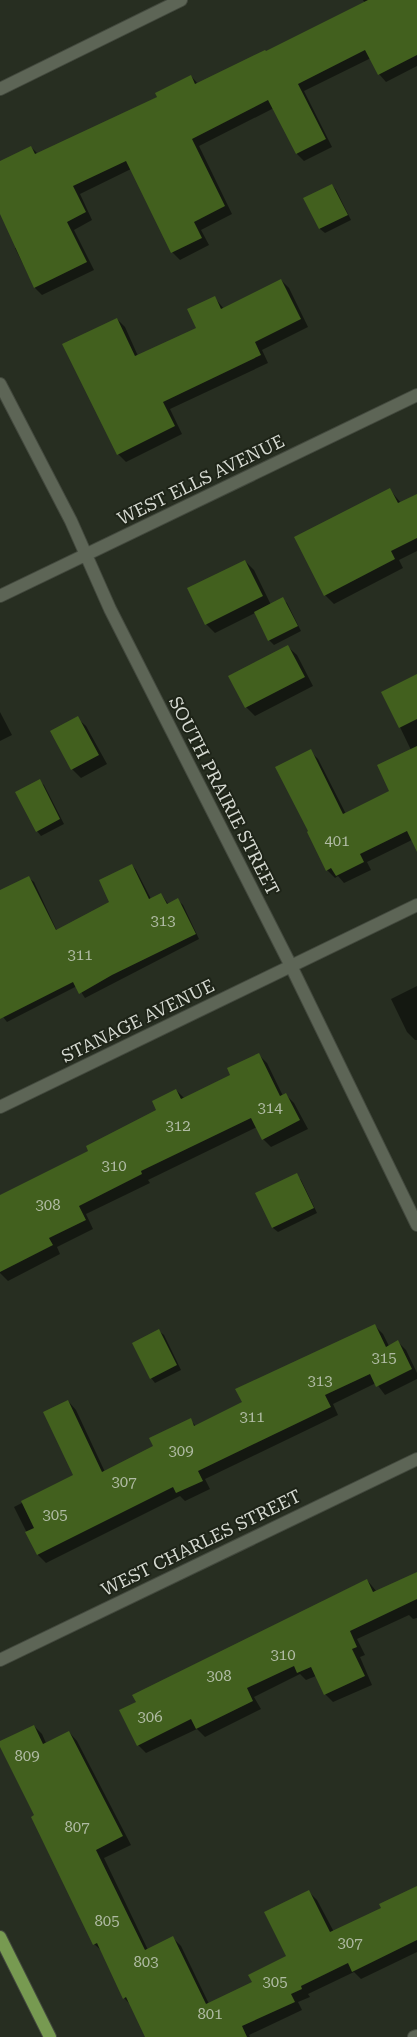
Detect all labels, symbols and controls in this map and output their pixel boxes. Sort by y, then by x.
street label: WEST ELLS AVENUE [114,430,288,529]
street label: SOUTH PRAIRIE STREET [165,693,284,899]
house number: 401 [324,832,350,850]
house number: 313 [150,912,176,930]
house number: 311 [67,946,93,964]
street label: STANAGE AVENUE [58,974,218,1067]
house number: 314 [257,1099,283,1117]
house number: 312 [165,1117,191,1135]
house number: 310 [101,1157,127,1175]
house number: 308 [35,1196,61,1214]
house number: 315 [371,1349,397,1367]
house number: 313 [307,1372,333,1390]
house number: 311 [239,1408,265,1426]
house number: 309 [168,1442,194,1460]
house number: 307 [111,1473,137,1491]
street label: WEST CHARLES STREET [98,1485,304,1600]
house number: 305 [42,1506,68,1524]
house number: 310 [270,1646,296,1664]
house number: 308 [206,1667,232,1685]
house number: 306 [137,1708,163,1726]
house number: 809 [14,1747,40,1765]
house number: 807 [64,1818,90,1836]
house number: 805 [94,1912,120,1930]
house number: 307 [337,1934,363,1952]
house number: 803 [133,1953,159,1971]
house number: 305 [262,1973,288,1991]
house number: 801 [197,2005,223,2023]

